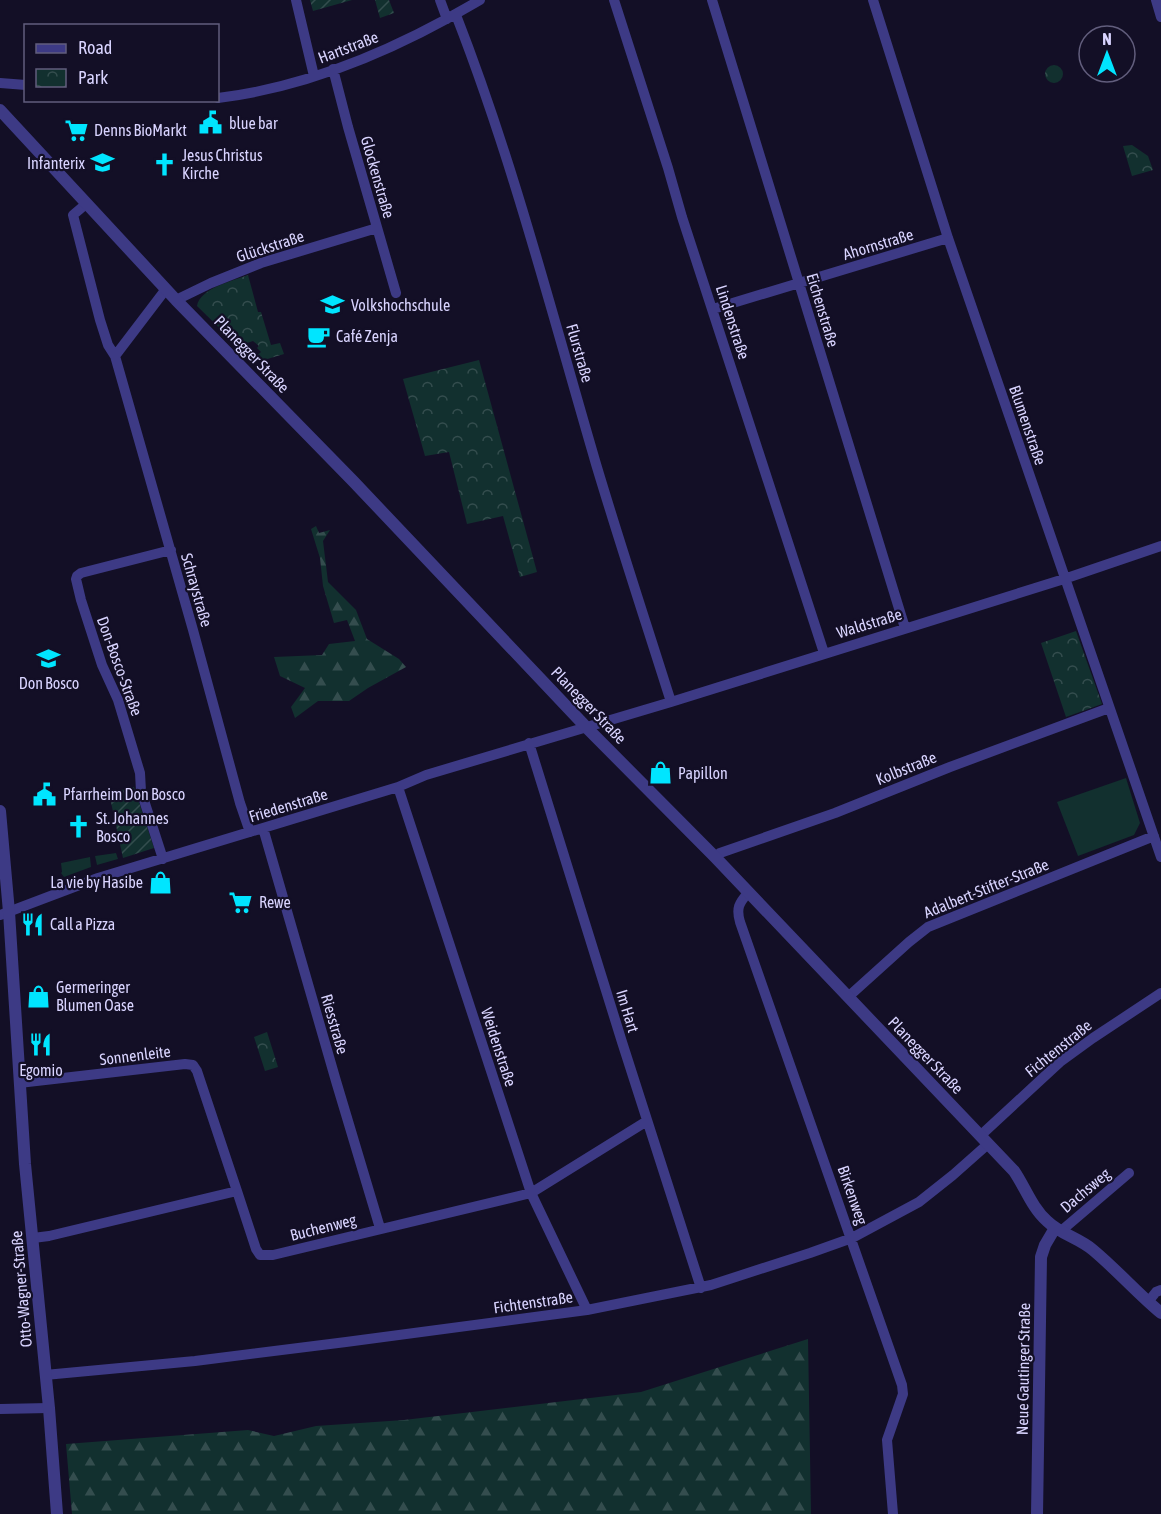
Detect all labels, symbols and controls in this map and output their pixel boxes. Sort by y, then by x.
legend [24,24,219,102]
north arrow [1077,24,1137,84]
street label: Hartstraße [315,27,381,67]
text: N [1102,30,1112,48]
text: Road [78,37,112,58]
text: Park [78,67,108,88]
public building icon: blue bar [198,110,224,136]
place label: blue bar [229,114,278,132]
supermarket icon: Denns BioMarkt [63,117,89,143]
place label: Denns BioMarkt [94,121,187,139]
street label: Glockenstraße [358,134,398,220]
place label: Jesus Christus Kirche [182,146,263,182]
school or university icon: Infanterix [90,150,116,176]
church icon: Jesus Christus Kirche [151,151,177,177]
place label: Infanterix [27,154,86,172]
street label: Ahornstraße [841,225,915,263]
street label: Glückstraße [234,227,306,265]
street label: Eichenstraße [803,271,843,349]
street label: Lindenstraße [713,283,753,361]
school or university icon: Volkshochschule [320,292,346,318]
place label: Volkshochschule [351,296,450,314]
street label: Planegger Straße [210,312,293,397]
street label: Flurstraße [563,322,597,384]
cafe icon: Café Zenja [305,323,331,349]
place label: Café Zenja [336,327,398,346]
street label: Blumenstraße [1006,383,1050,467]
street label: Schraystraße [177,551,216,629]
street label: Waldstraße [834,605,904,641]
street label: Don-Bosco-Straße [94,614,146,718]
school or university icon: Don Bosco [36,645,62,671]
street label: Planegger Straße [547,663,630,748]
place label: Don Bosco [19,674,79,692]
street label: Kolbstraße [873,748,939,788]
shop icon: Papillon [647,760,673,786]
place label: Papillon [678,764,728,783]
public building icon: Pfarrheim Don Bosco [32,781,58,807]
place label: Pfarrheim Don Bosco [63,785,185,803]
street label: Friedenstraße [247,785,329,825]
place label: St. Johannes Bosco [96,809,169,845]
church icon: St. Johannes Bosco [65,814,91,840]
street label: Adalbert-Stifter-Straße [921,855,1051,921]
shop icon: La vie by Hasibe [148,869,174,895]
place label: La vie by Hasibe [50,873,143,892]
supermarket icon: Rewe [228,889,254,915]
place label: Rewe [259,893,291,911]
restaurant icon: Call a Pizza [19,911,45,937]
place label: Call a Pizza [50,915,115,933]
place label: Germeringer Blumen Oase [56,978,134,1014]
shop icon: Germeringer Blumen Oase [25,983,51,1009]
street label: Im Hart [613,987,643,1035]
street label: Riesstraße [318,992,352,1056]
street label: Weidenstraße [478,1005,520,1089]
street label: Planegger Straße [884,1013,967,1098]
street label: Fichtenstraße [1021,1016,1095,1080]
restaurant icon: Egomio [28,1032,54,1058]
street label: Sonnenleite [98,1042,172,1068]
place label: Egomio [19,1061,63,1080]
street label: Birkenweg [834,1163,872,1227]
street label: Dachsweg [1057,1164,1114,1217]
street label: Buchenweg [288,1210,358,1245]
street label: Otto-Wagner-Straße [7,1230,36,1348]
street label: Fichtenstraße [492,1288,574,1316]
street label: Neue Gautinger Straße [1013,1303,1034,1435]

